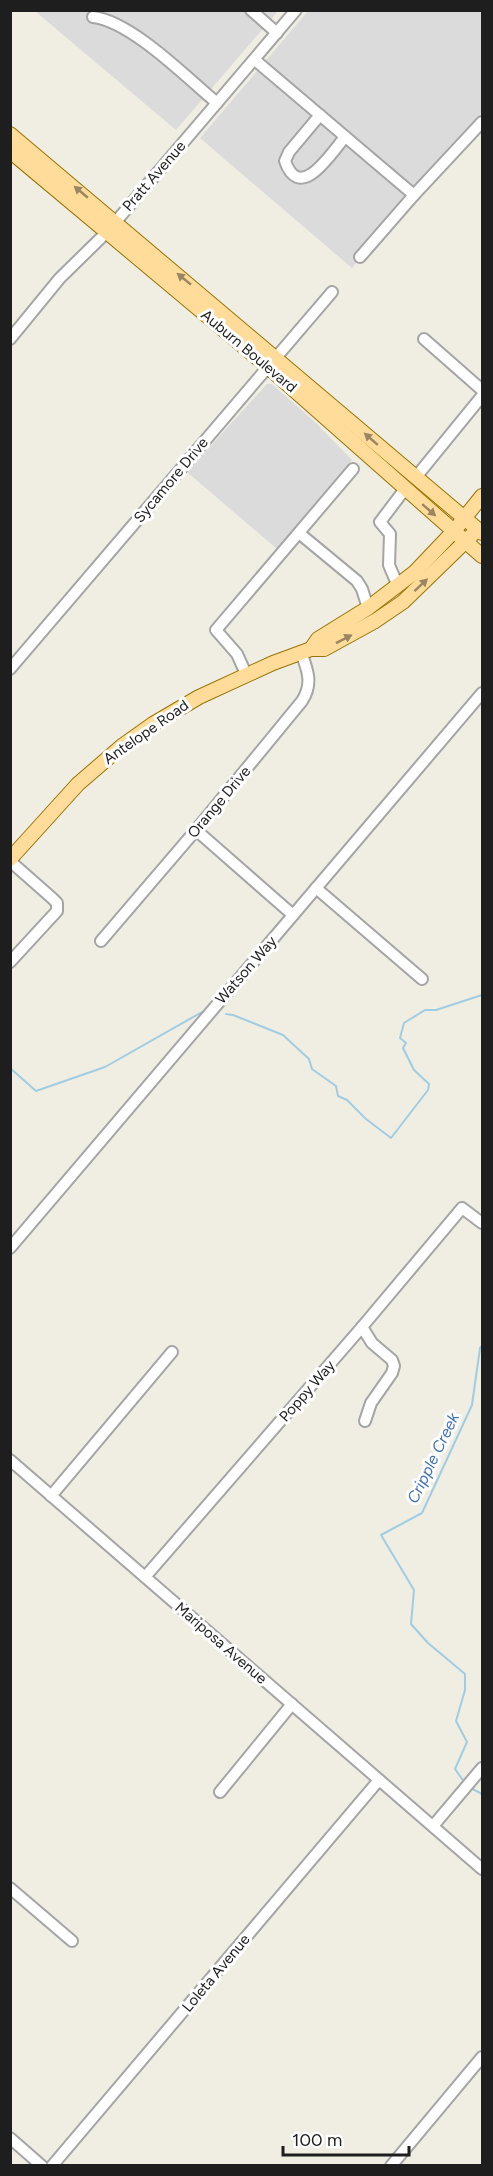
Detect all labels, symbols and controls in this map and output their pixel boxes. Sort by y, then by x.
street label: Pratt Avenue [119,137,189,215]
one-way arrow [73,186,89,199]
one-way arrow [177,273,192,286]
street label: Auburn Boulevard [197,306,301,396]
one-way arrow [363,432,379,445]
street label: Sycamore Drive [130,434,212,526]
one-way arrow [422,503,437,517]
one-way arrow [414,579,428,593]
one-way arrow [336,634,353,643]
street label: Antelope Road [100,696,192,768]
street label: Orange Drive [184,762,254,842]
street label: Watson Way [212,932,280,1008]
street label: Poppy Way [275,1356,339,1425]
water label: Cripple Creek [403,1409,464,1506]
street label: Mariposa Avenue [171,1598,271,1688]
street label: Loleta Avenue [178,1931,254,2015]
scale bar [283,2119,409,2157]
text: 100 m [292,2129,342,2151]

